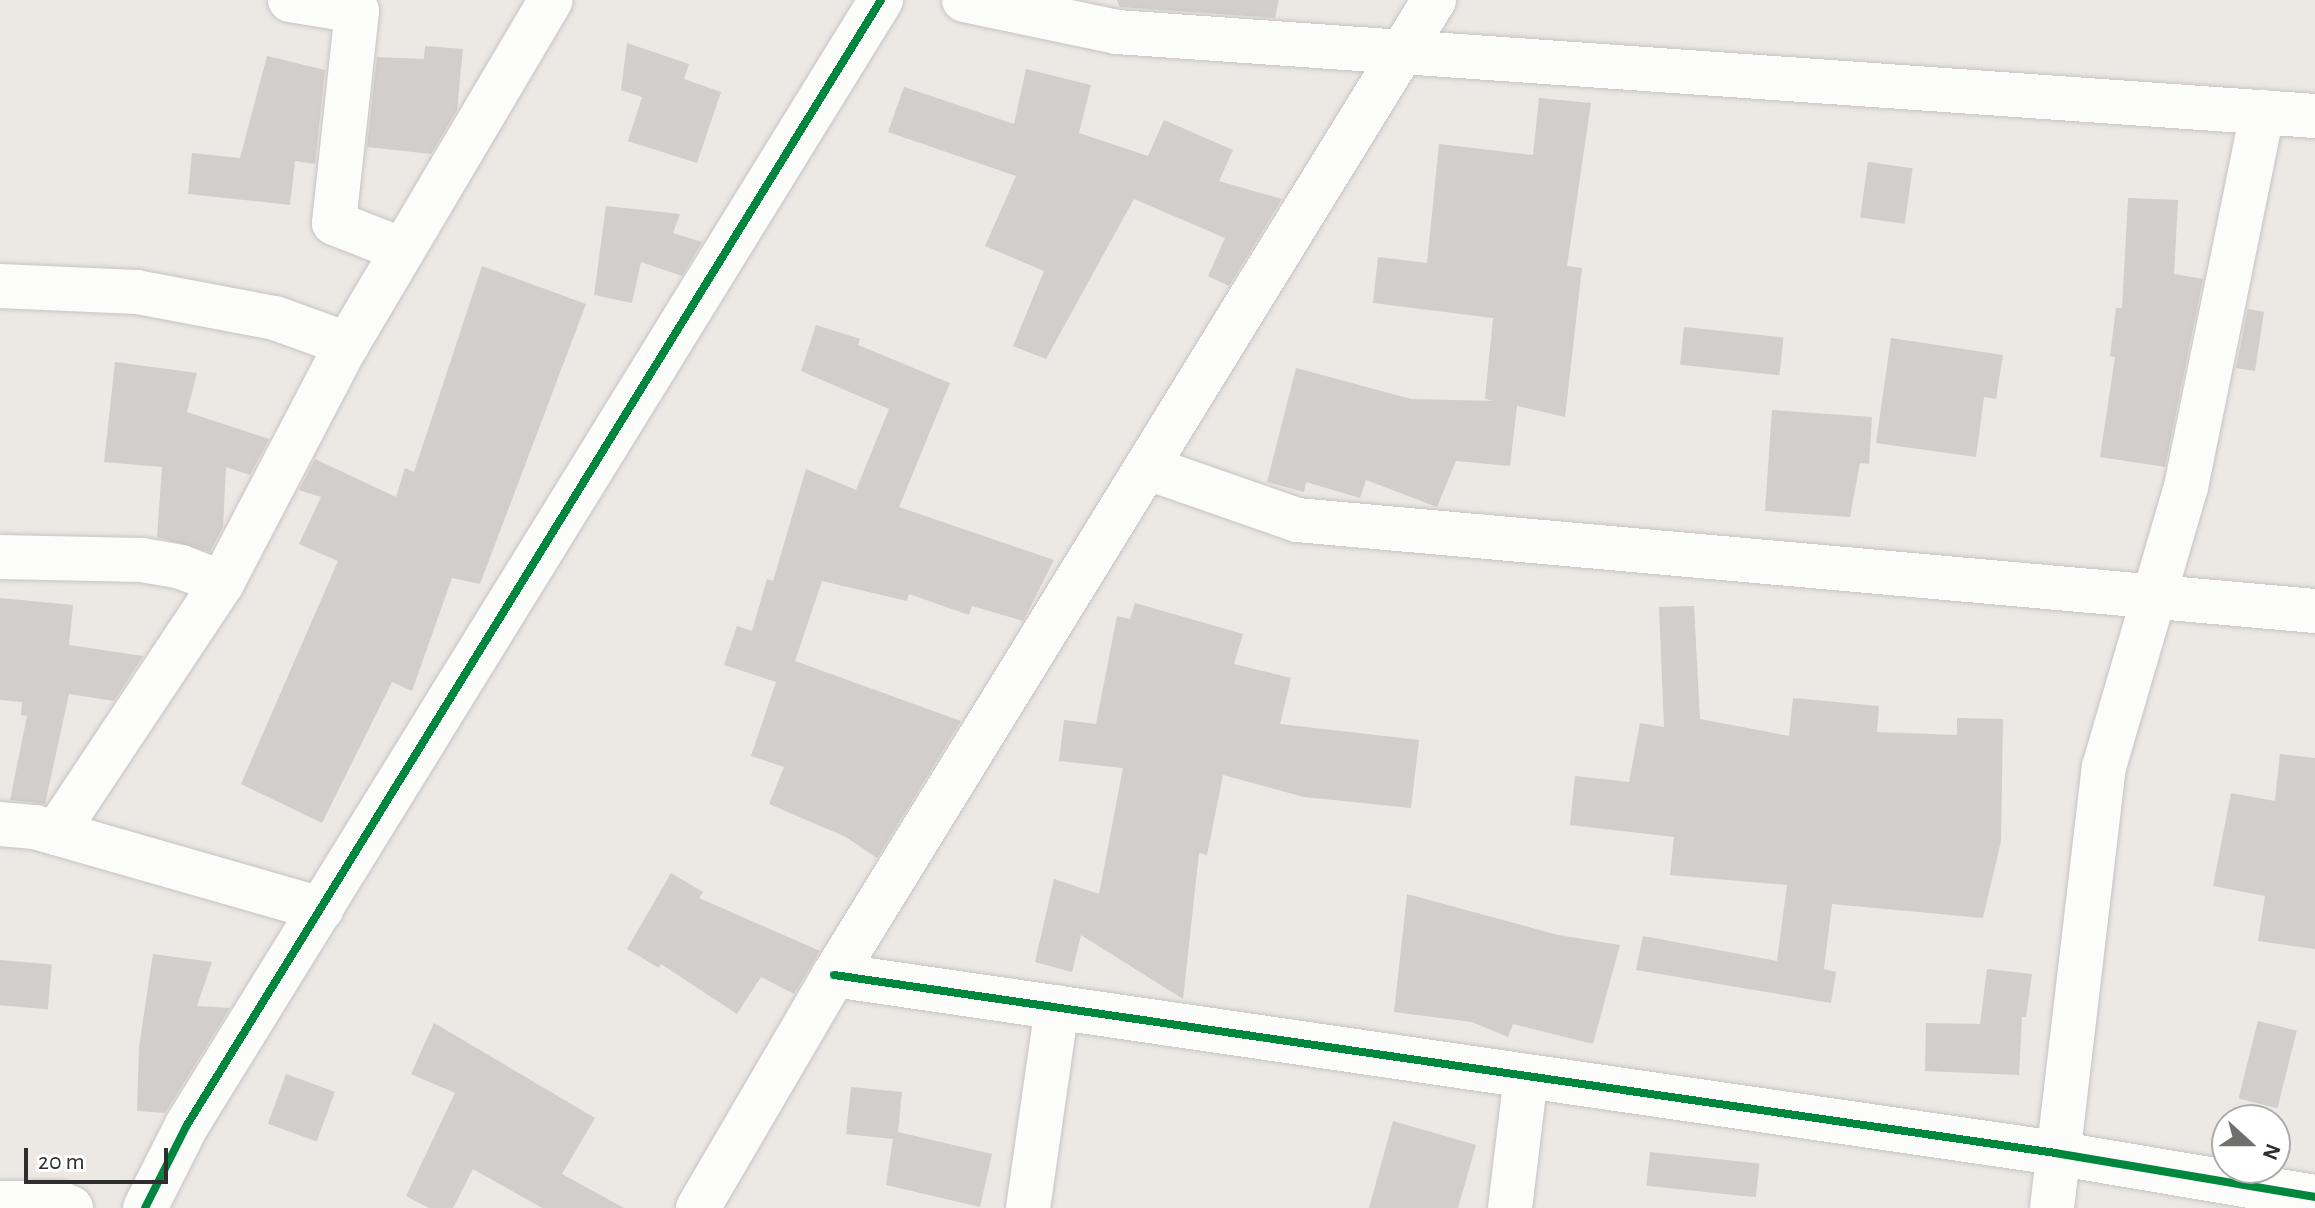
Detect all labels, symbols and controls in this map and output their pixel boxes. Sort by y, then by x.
north arrow [2211,1104,2291,1184]
scale bar [28,1132,172,1182]
text: N [2259,1141,2285,1163]
text: 20 m [38,1150,85,1174]

